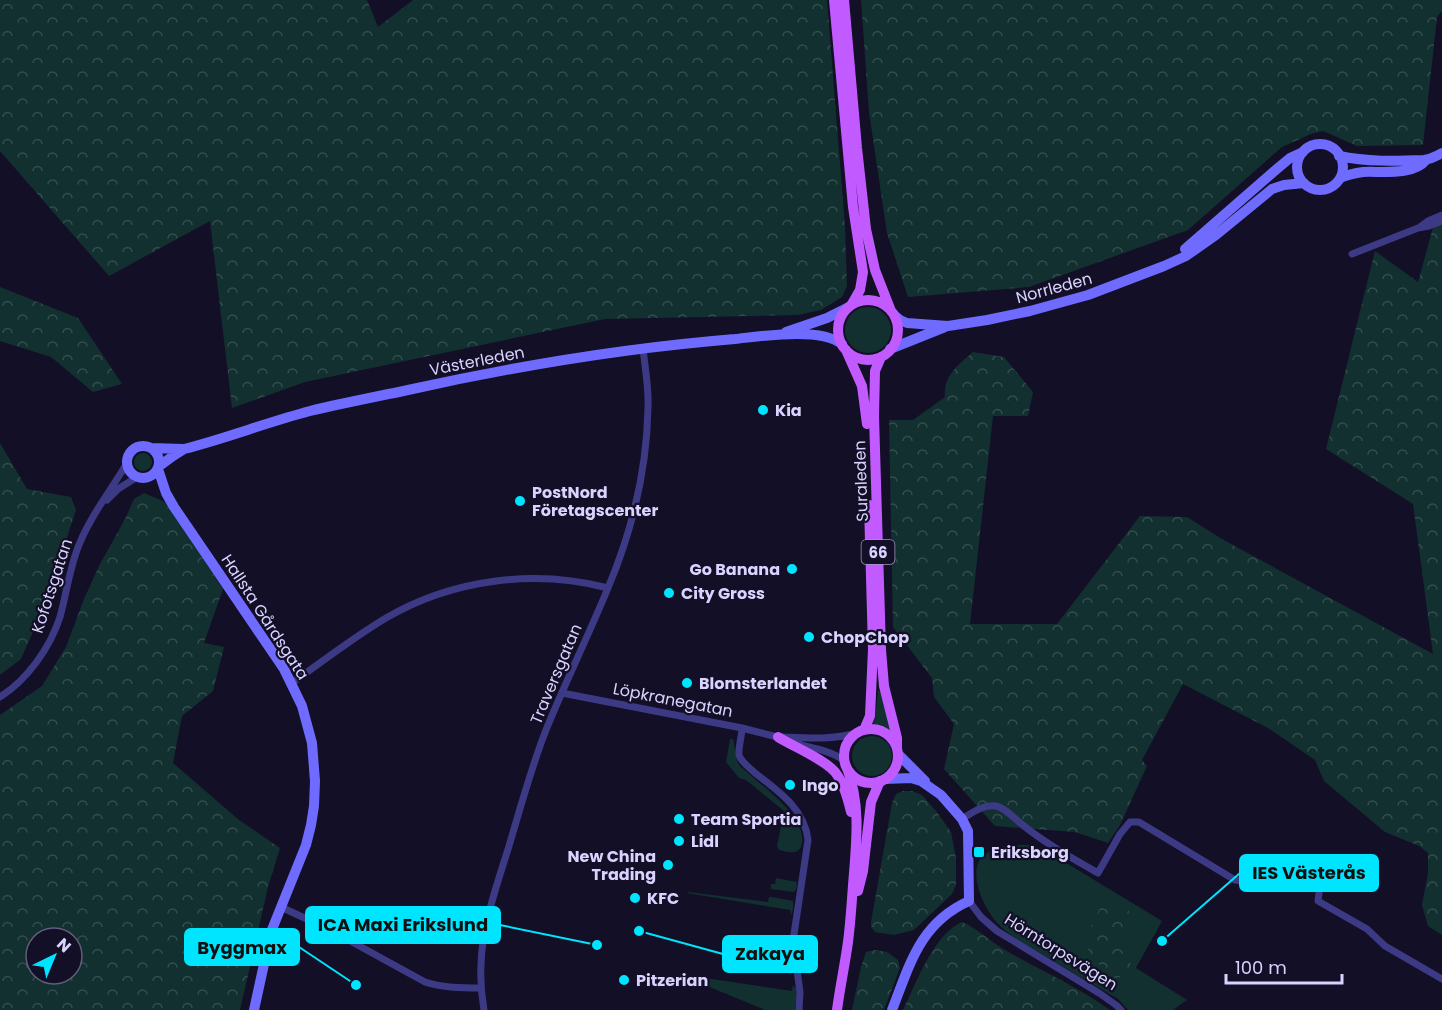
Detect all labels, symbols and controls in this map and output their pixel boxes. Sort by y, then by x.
street label: Norrleden [1013,267,1095,309]
street label: Västerleden [427,341,527,381]
place label: Kia [775,399,802,422]
marker: Kia [756,403,770,417]
street label: Suraleden [848,440,874,522]
place label: PostNord Företagscenter [532,481,658,522]
marker: PostNord Företagscenter [513,494,527,508]
street label: Kofotsgatan [26,536,78,636]
road number: 66 [862,540,894,564]
street label: Hallsta Gårdsgata [216,550,314,684]
place label: Go Banana [690,558,780,581]
marker: Go Banana [785,562,799,576]
place label: City Gross [681,582,765,605]
marker: City Gross [662,586,676,600]
street label: Traversgatan [524,620,588,728]
place label: ChopChop [821,626,909,649]
marker: ChopChop [802,630,816,644]
place label: Blomsterlandet [699,672,827,695]
marker: Blomsterlandet [680,676,694,690]
street label: Löpkranegatan [611,677,735,723]
place label: Ingo [802,774,839,797]
marker: Ingo [783,778,797,792]
place label: Team Sportia [691,808,801,831]
marker: Team Sportia [672,812,686,826]
place label: Lidl [691,830,719,853]
marker: Lidl [672,834,686,848]
place label: Eriksborg [991,841,1069,864]
place label: New China Trading [568,845,656,886]
marker: Eriksborg [972,845,986,859]
callout: IES Västerås [1240,855,1378,891]
marker: New China Trading [661,858,675,872]
text: IES Västerås [1252,860,1366,885]
place label: KFC [647,887,679,910]
marker: KFC [628,891,642,905]
callout: ICA Maxi Erikslund [306,907,500,943]
street label: Hörntorpsvägen [1000,908,1122,996]
text: ICA Maxi Erikslund [318,912,488,937]
north arrow [24,926,84,986]
callout: Byggmax [185,929,299,965]
text: N [52,933,76,958]
text: Byggmax [197,935,287,960]
callout: Zakaya [723,936,817,972]
text: Zakaya [735,941,805,966]
scale bar [1226,947,1342,985]
text: 100 m [1235,955,1287,980]
place label: Pitzerian [636,969,708,992]
marker: Pitzerian [617,973,631,987]

